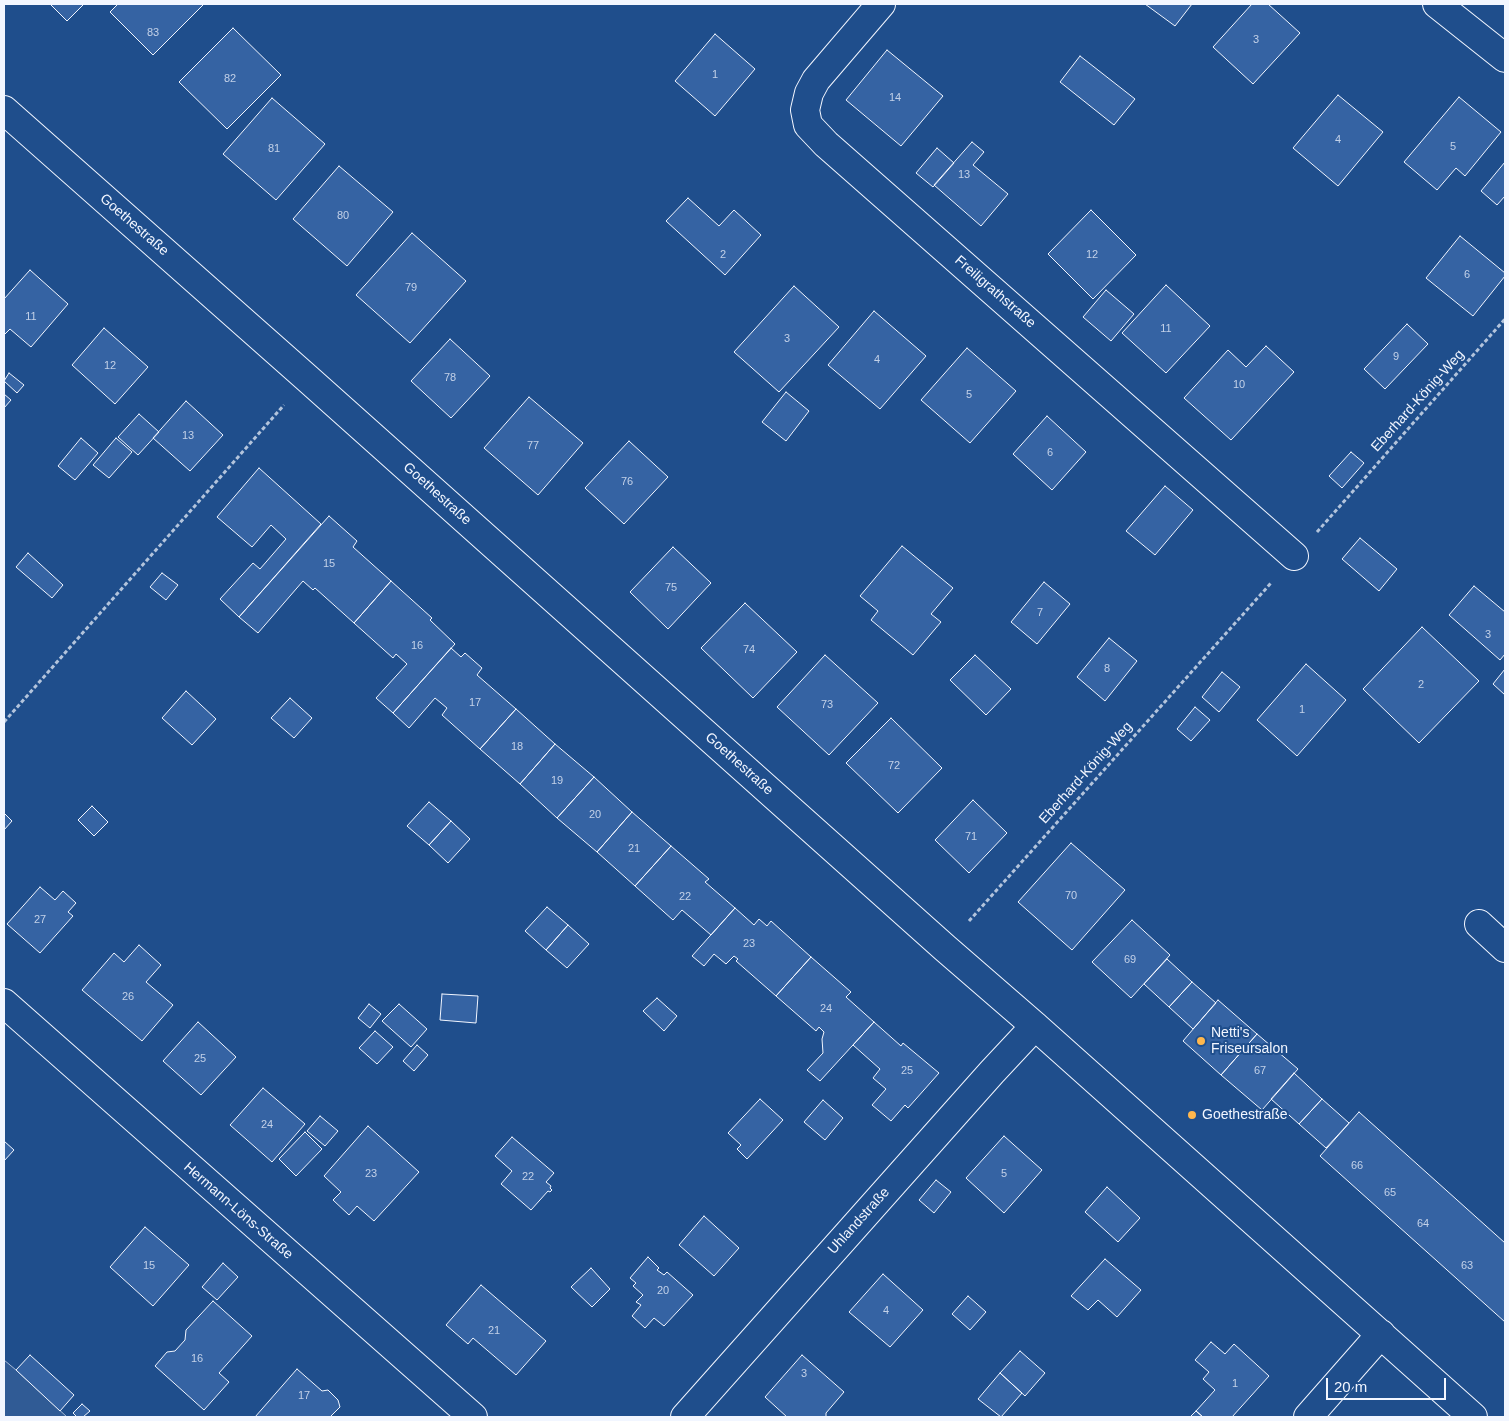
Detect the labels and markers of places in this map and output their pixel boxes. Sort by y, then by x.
place label: Netti's Friseursalon [1211,1025,1288,1058]
marker: Netti's Friseursalon [1195,1035,1207,1047]
place label: Goethestraße [1202,1107,1288,1123]
marker: Goethestraße [1186,1109,1198,1121]

